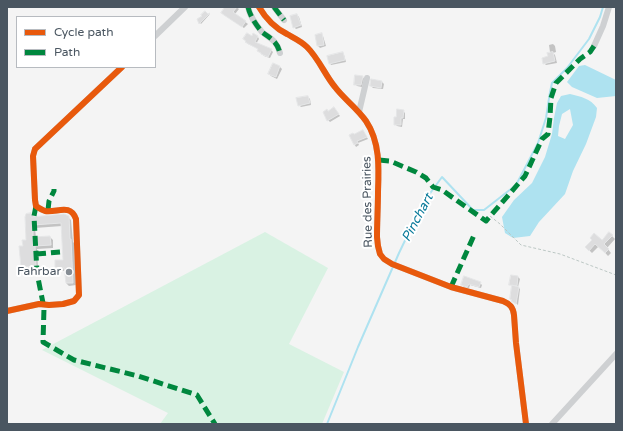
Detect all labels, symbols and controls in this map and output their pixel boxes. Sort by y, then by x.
legend [16,16,156,68]
text: Cycle path [54,25,113,39]
text: Path [54,45,80,59]
street label: Rue des Prairies [360,156,376,248]
water label: Pinchart [399,191,437,245]
place label: Fahrbar [17,265,61,279]
marker: Fahrbar [64,267,74,277]

